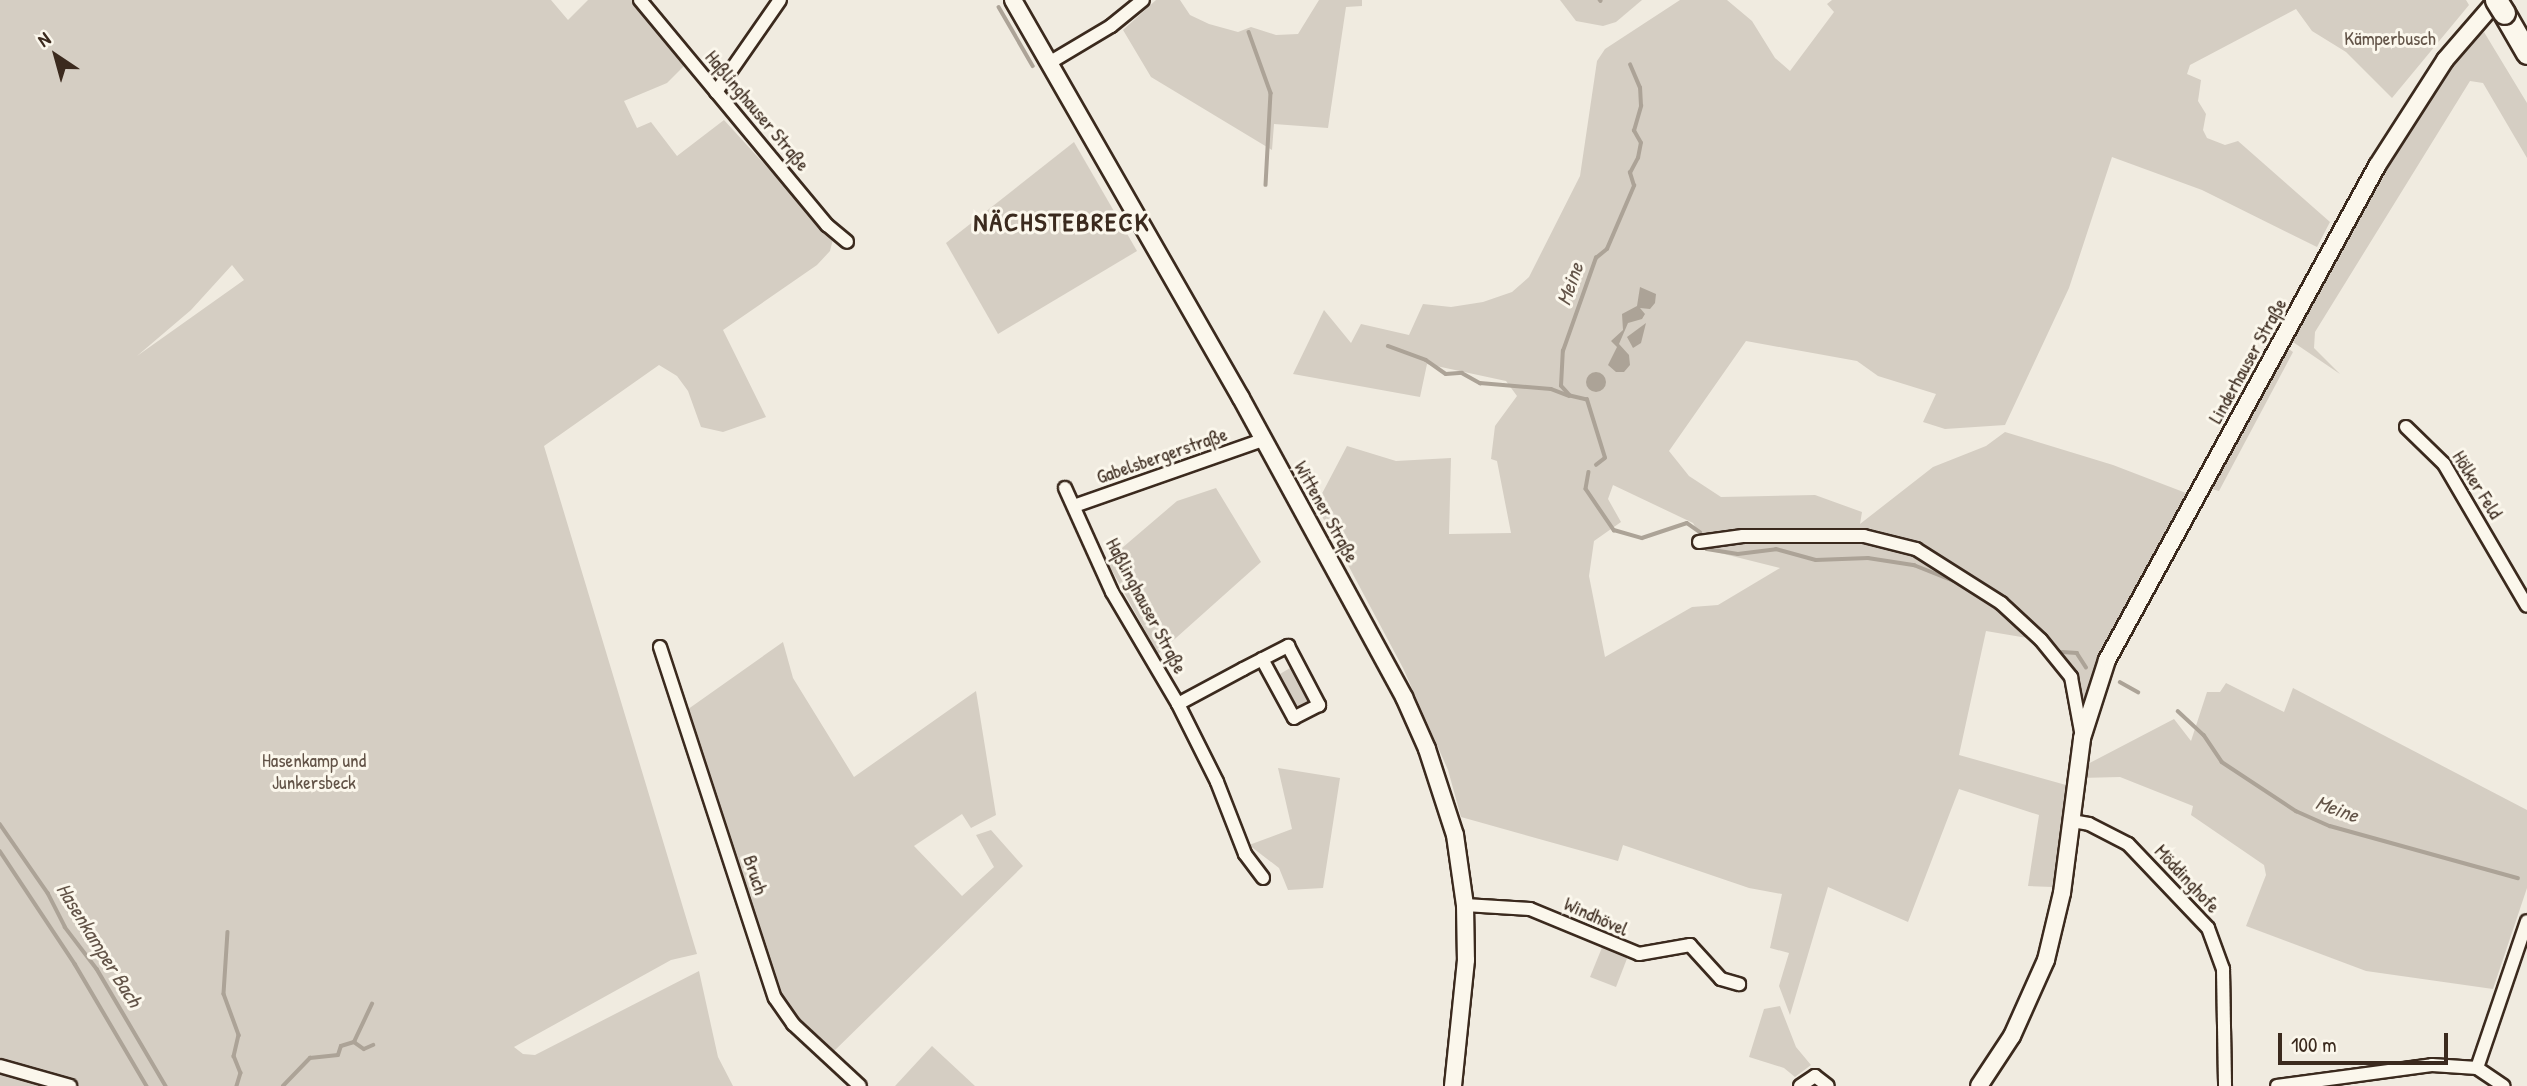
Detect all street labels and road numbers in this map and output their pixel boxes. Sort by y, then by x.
street label: Haßlinghauser Straße [700,46,814,176]
street label: Linderhauser Straße [2204,295,2292,427]
street label: Gabelsbergerstraße [1094,423,1230,489]
street label: Hölker Feld [2447,447,2507,523]
street label: Wittener Straße [1289,457,1363,567]
street label: Haßlinghauser Straße [1101,534,1191,678]
street label: Möddinghofe [2150,840,2224,918]
street label: Bruch [738,853,772,897]
street label: Windhövel [1560,893,1632,941]

